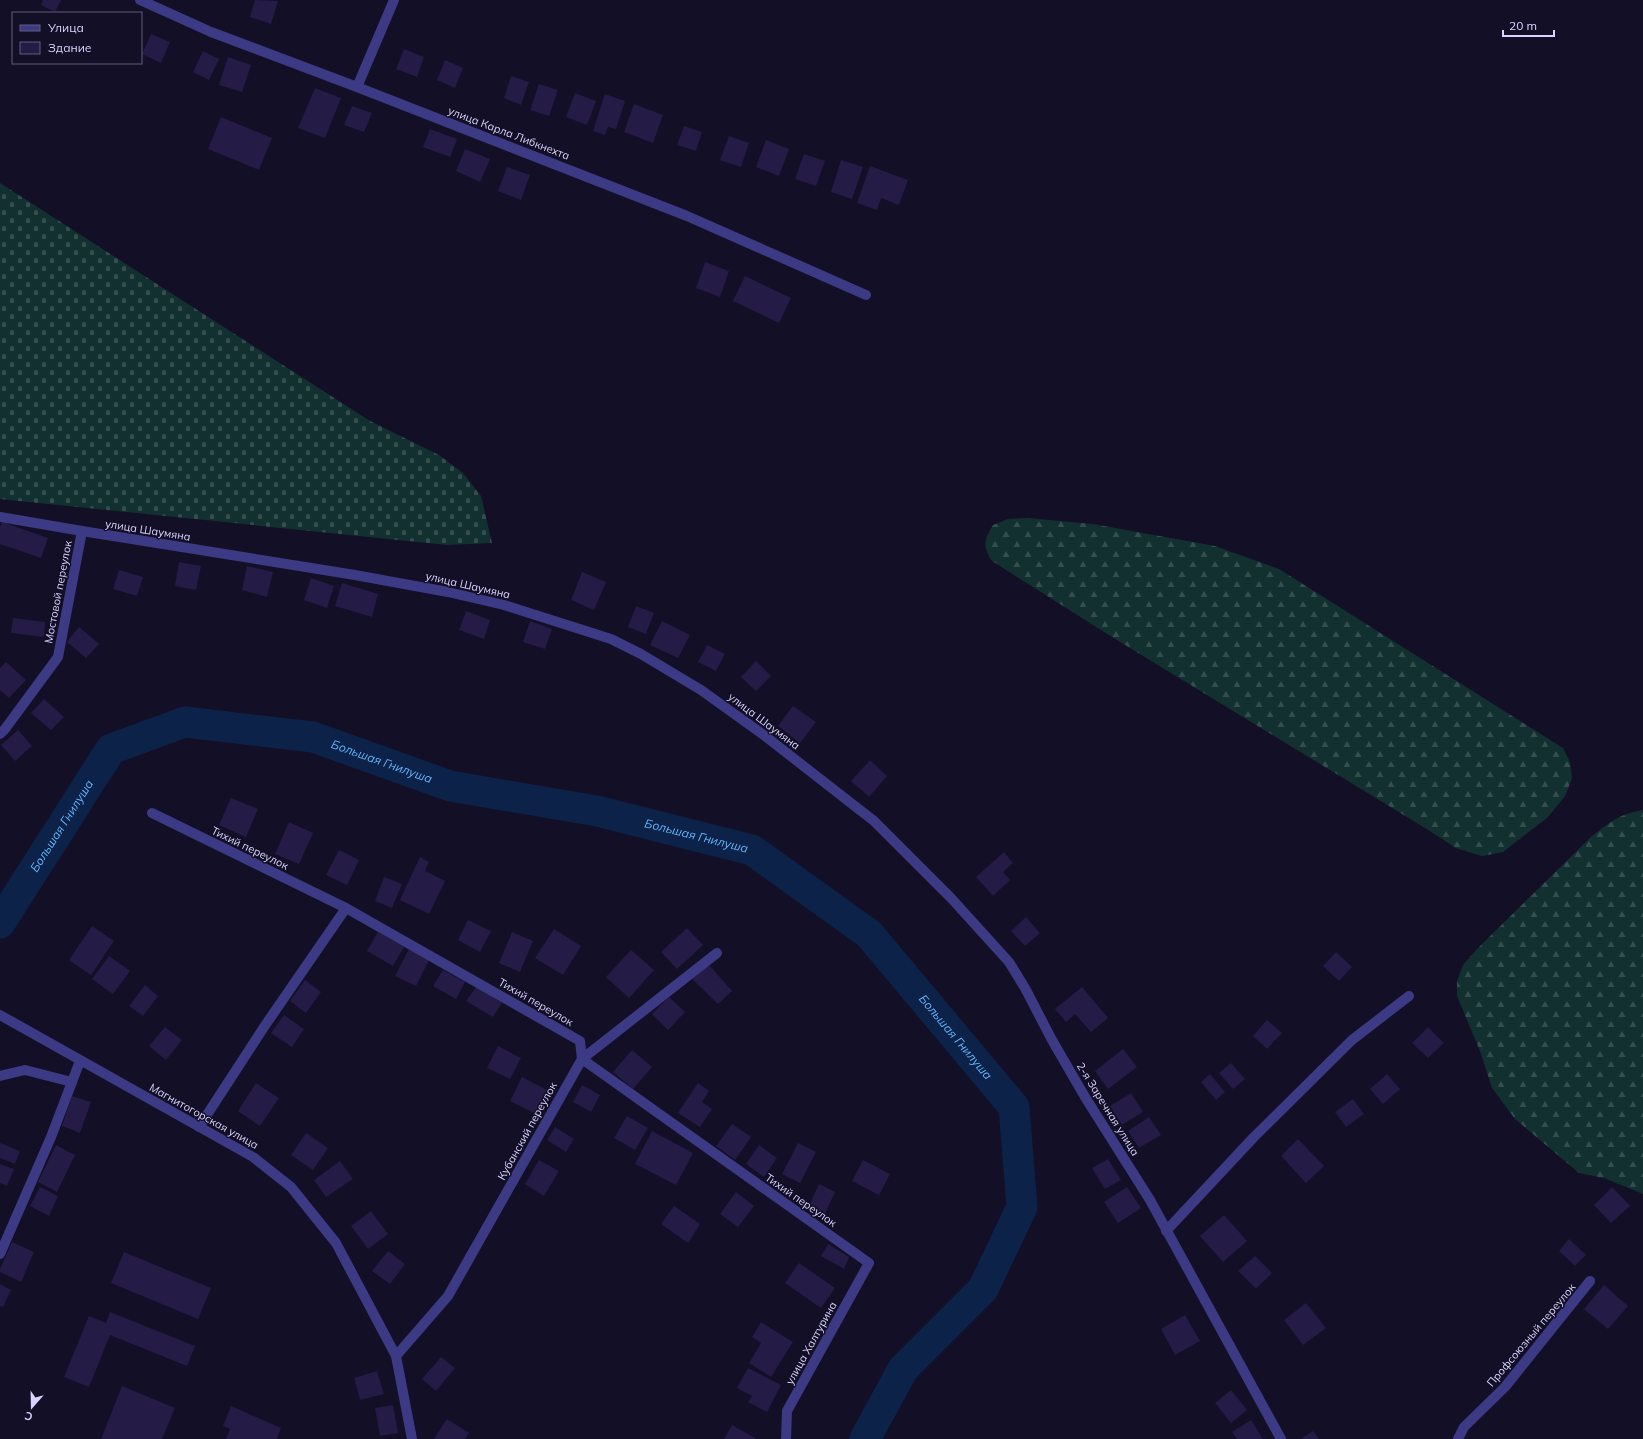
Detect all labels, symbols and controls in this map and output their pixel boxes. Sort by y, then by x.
legend [12,12,142,64]
scale bar [1503,12,1554,38]
text: 20 m [1509,18,1537,33]
text: Улица [47,20,84,35]
text: Здание [48,40,92,55]
street label: улица Карла Либкнехта [446,103,572,163]
street label: улица Шаумяна [104,516,192,544]
street label: Мостовой переулок [41,539,75,645]
street label: улица Шаумяна [424,568,512,602]
street label: улица Шаумяна [725,689,803,753]
water label: Большая Гнилуша [329,736,434,786]
water label: Большая Гнилуша [27,777,96,875]
water label: Большая Гнилуша [643,815,750,856]
street label: Тихий переулок [209,823,291,873]
street label: Тихий переулок [496,975,576,1029]
water label: Большая Гнилуша [916,991,996,1082]
street label: 2-я Заречная улица [1074,1060,1142,1158]
street label: Магнитогорская улица [147,1080,261,1152]
street label: Кубанский переулок [494,1080,560,1182]
street label: Тихий переулок [763,1170,840,1230]
street label: Профсоюзный переулок [1484,1280,1578,1390]
street label: улица Халтурина [782,1299,840,1387]
north arrow [12,1387,52,1427]
text: С [22,1408,35,1424]

